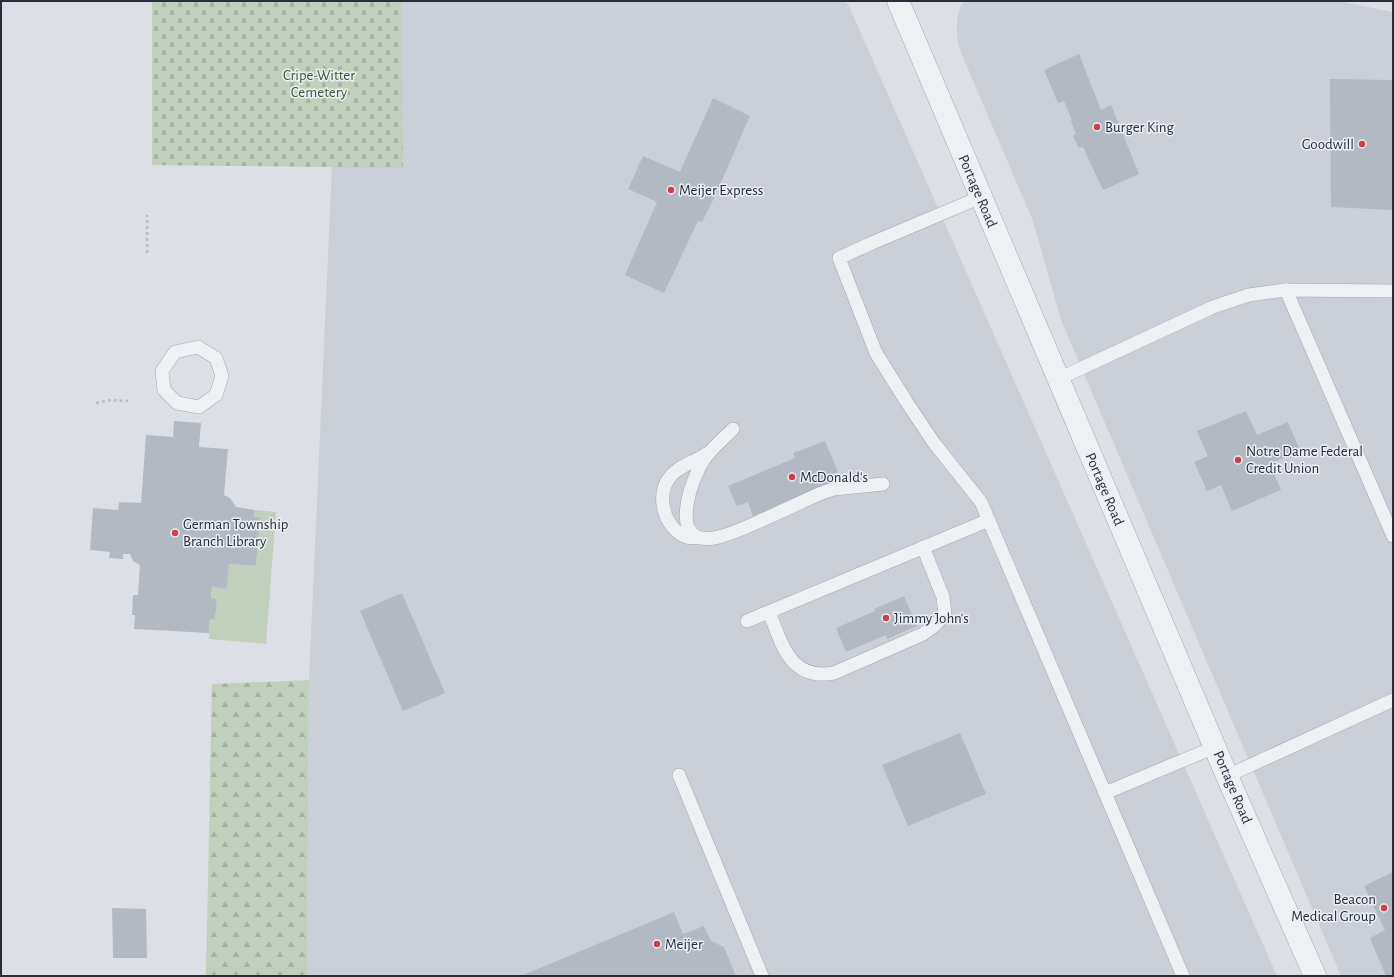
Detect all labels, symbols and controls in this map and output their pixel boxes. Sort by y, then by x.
park label: Cripe-Witter Cemetery [283,68,355,100]
place label: Burger King [1105,120,1175,135]
marker: Burger King [1092,122,1102,132]
place label: Goodwill [1302,137,1354,152]
marker: Goodwill [1357,139,1367,149]
street label: Portage Road [955,153,1000,230]
place label: Meijer Express [679,183,763,198]
marker: Meijer Express [666,185,676,195]
place label: Notre Dame Federal Credit Union [1246,444,1363,476]
street label: Portage Road [1082,451,1127,528]
marker: Notre Dame Federal Credit Union [1233,455,1243,465]
place label: McDonald's [800,470,868,485]
marker: McDonald's [787,472,797,482]
place label: German Township Branch Library [183,517,288,549]
marker: German Township Branch Library [170,528,180,538]
place label: Jimmy John's [894,611,969,626]
marker: Jimmy John's [881,613,891,623]
street label: Portage Road [1210,749,1255,826]
place label: Beacon Medical Group [1291,892,1376,924]
marker: Beacon Medical Group [1379,903,1389,913]
place label: Meijer [665,937,703,952]
marker: Meijer [652,939,662,949]

